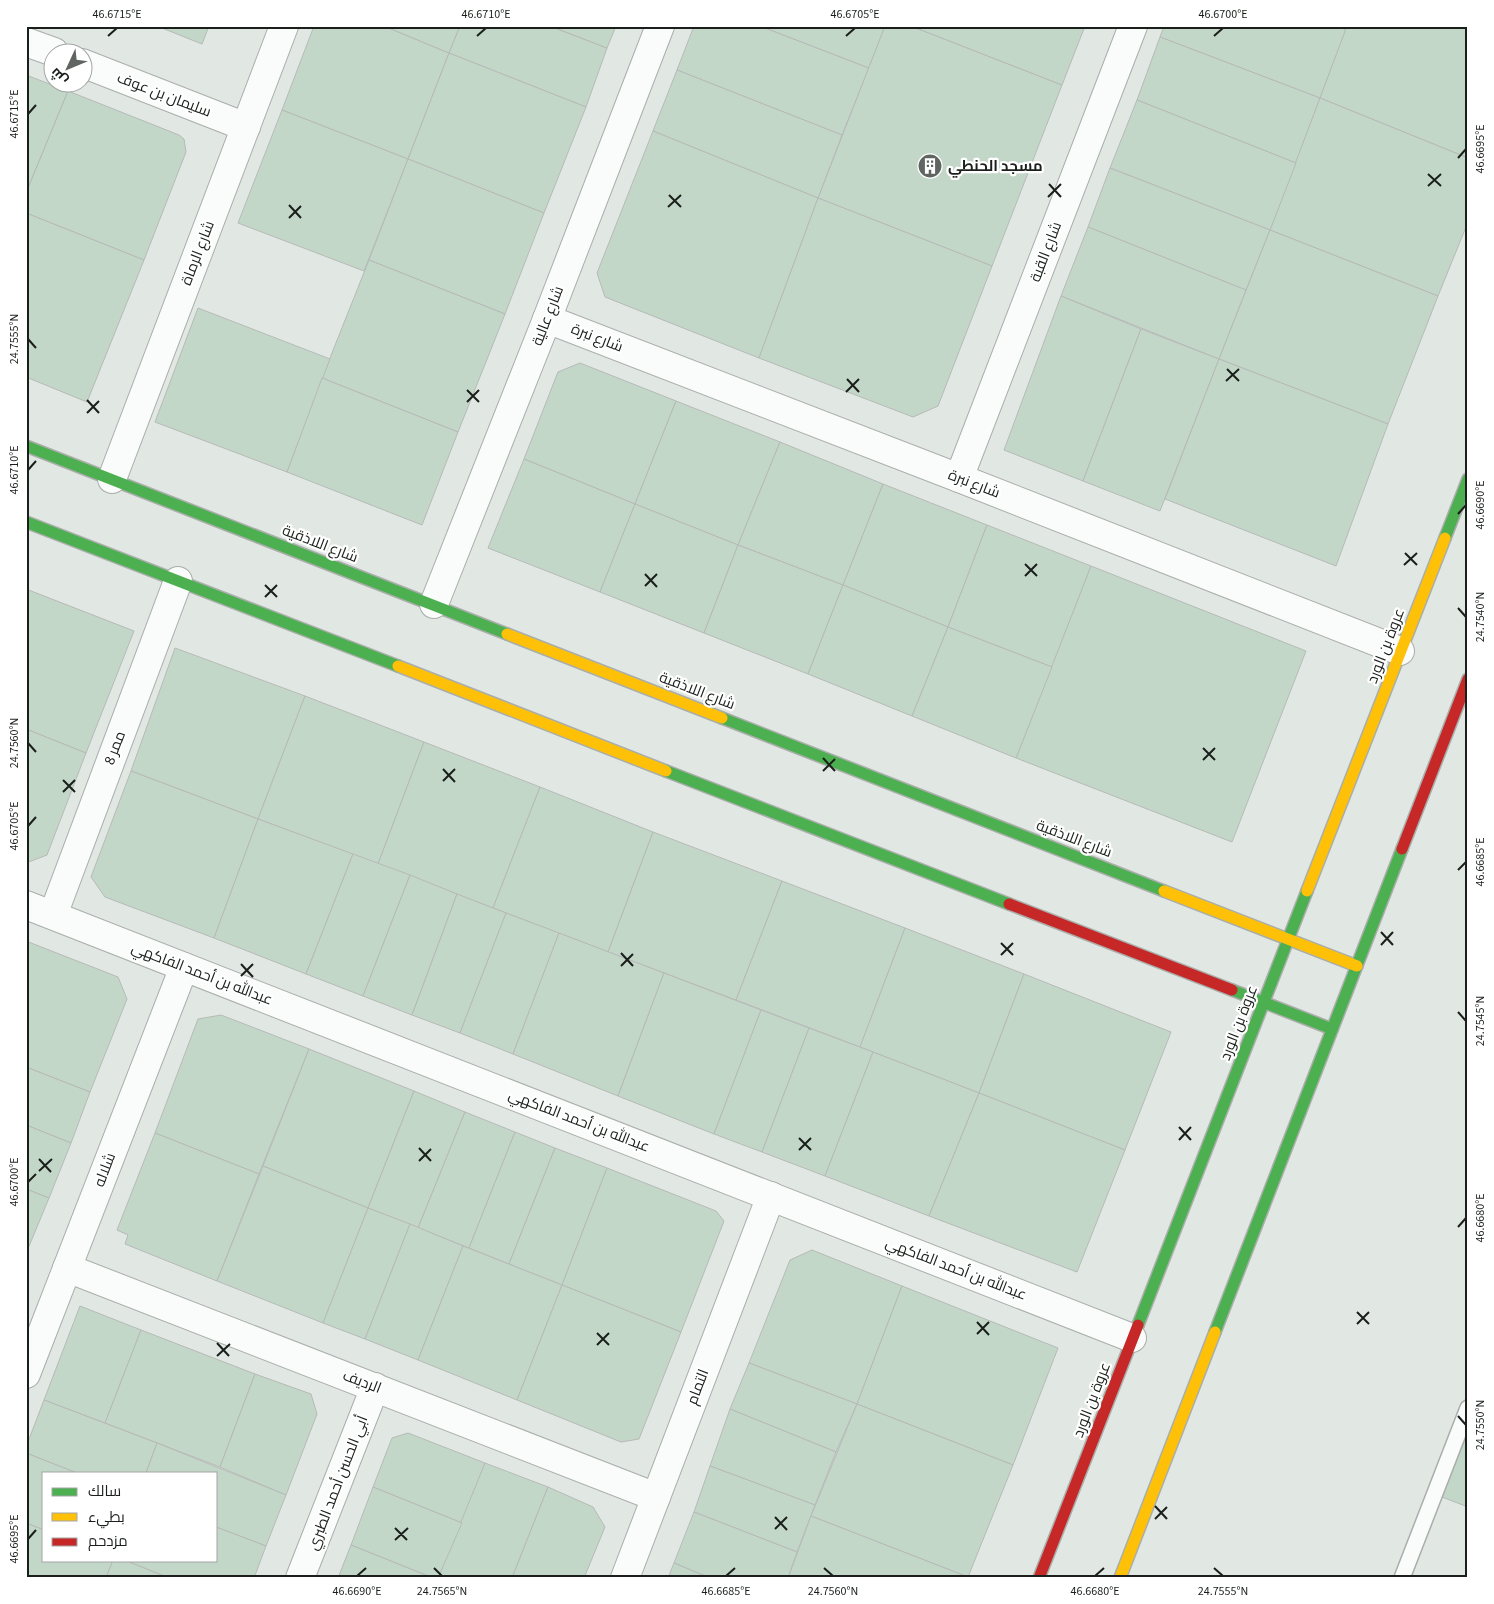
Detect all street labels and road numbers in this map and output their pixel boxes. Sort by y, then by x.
street label: سليمان بن عوف [114,67,214,123]
street label: شارع الرماة [176,218,220,288]
street label: شارع القبة [1025,219,1067,285]
street label: شارع عالية [527,283,569,349]
street label: شارع نبرة [568,319,626,357]
street label: شارع نبرة [945,465,1003,503]
street label: شارع اللاذقية [279,520,361,568]
street label: عروة بن الورد [1362,605,1410,687]
street label: شارع اللاذقية [656,667,738,715]
street label: ممر 8 [99,728,131,768]
street label: شارع اللاذقية [1033,815,1115,863]
street label: عبدالله بن أحمد الفاكهي [128,937,276,1012]
street label: عروة بن الورد [1215,982,1263,1064]
street label: عبدالله بن أحمد الفاكهي [505,1084,653,1159]
street label: شلاله [89,1150,121,1190]
street label: عبدالله بن أحمد الفاكهي [882,1232,1030,1307]
street label: عروة بن الورد [1068,1359,1116,1441]
street label: الرديف [340,1365,384,1399]
street label: التمام [682,1366,714,1408]
street label: أبي الحسن أحمد الطبري [303,1413,374,1554]

